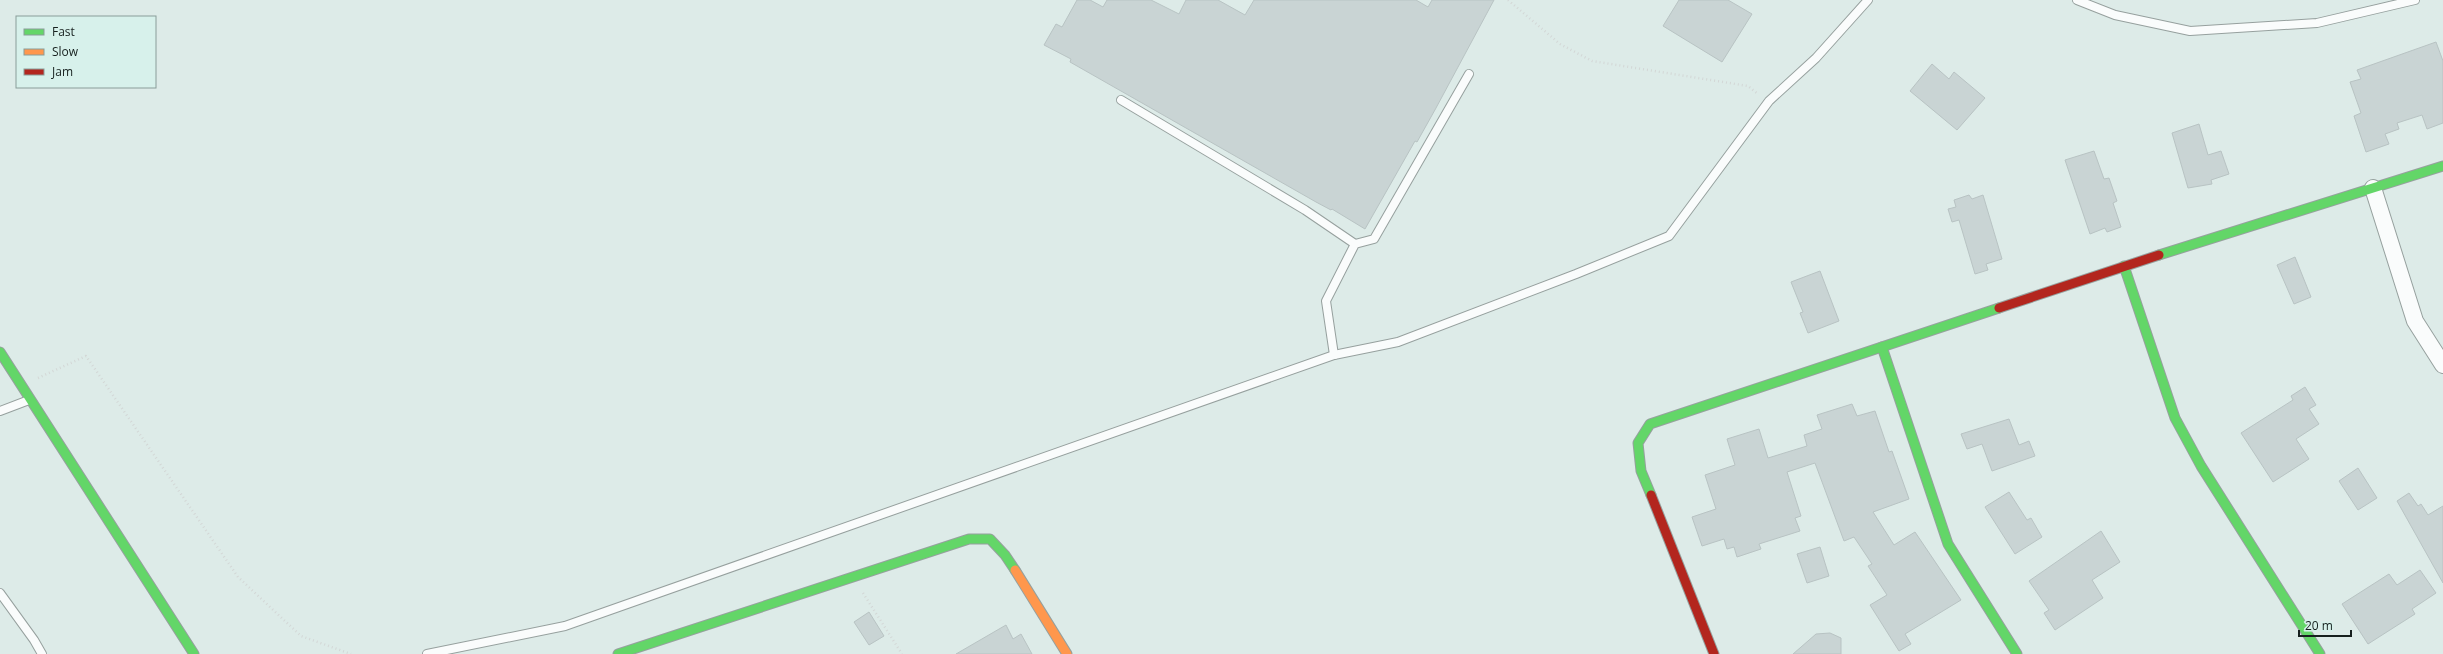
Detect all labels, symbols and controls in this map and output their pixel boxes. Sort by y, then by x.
legend [16,16,156,88]
text: Fast [52,23,75,40]
text: Slow [52,43,79,60]
text: Jam [51,63,73,80]
scale bar [2299,612,2351,638]
text: 20 m [2305,617,2333,634]

